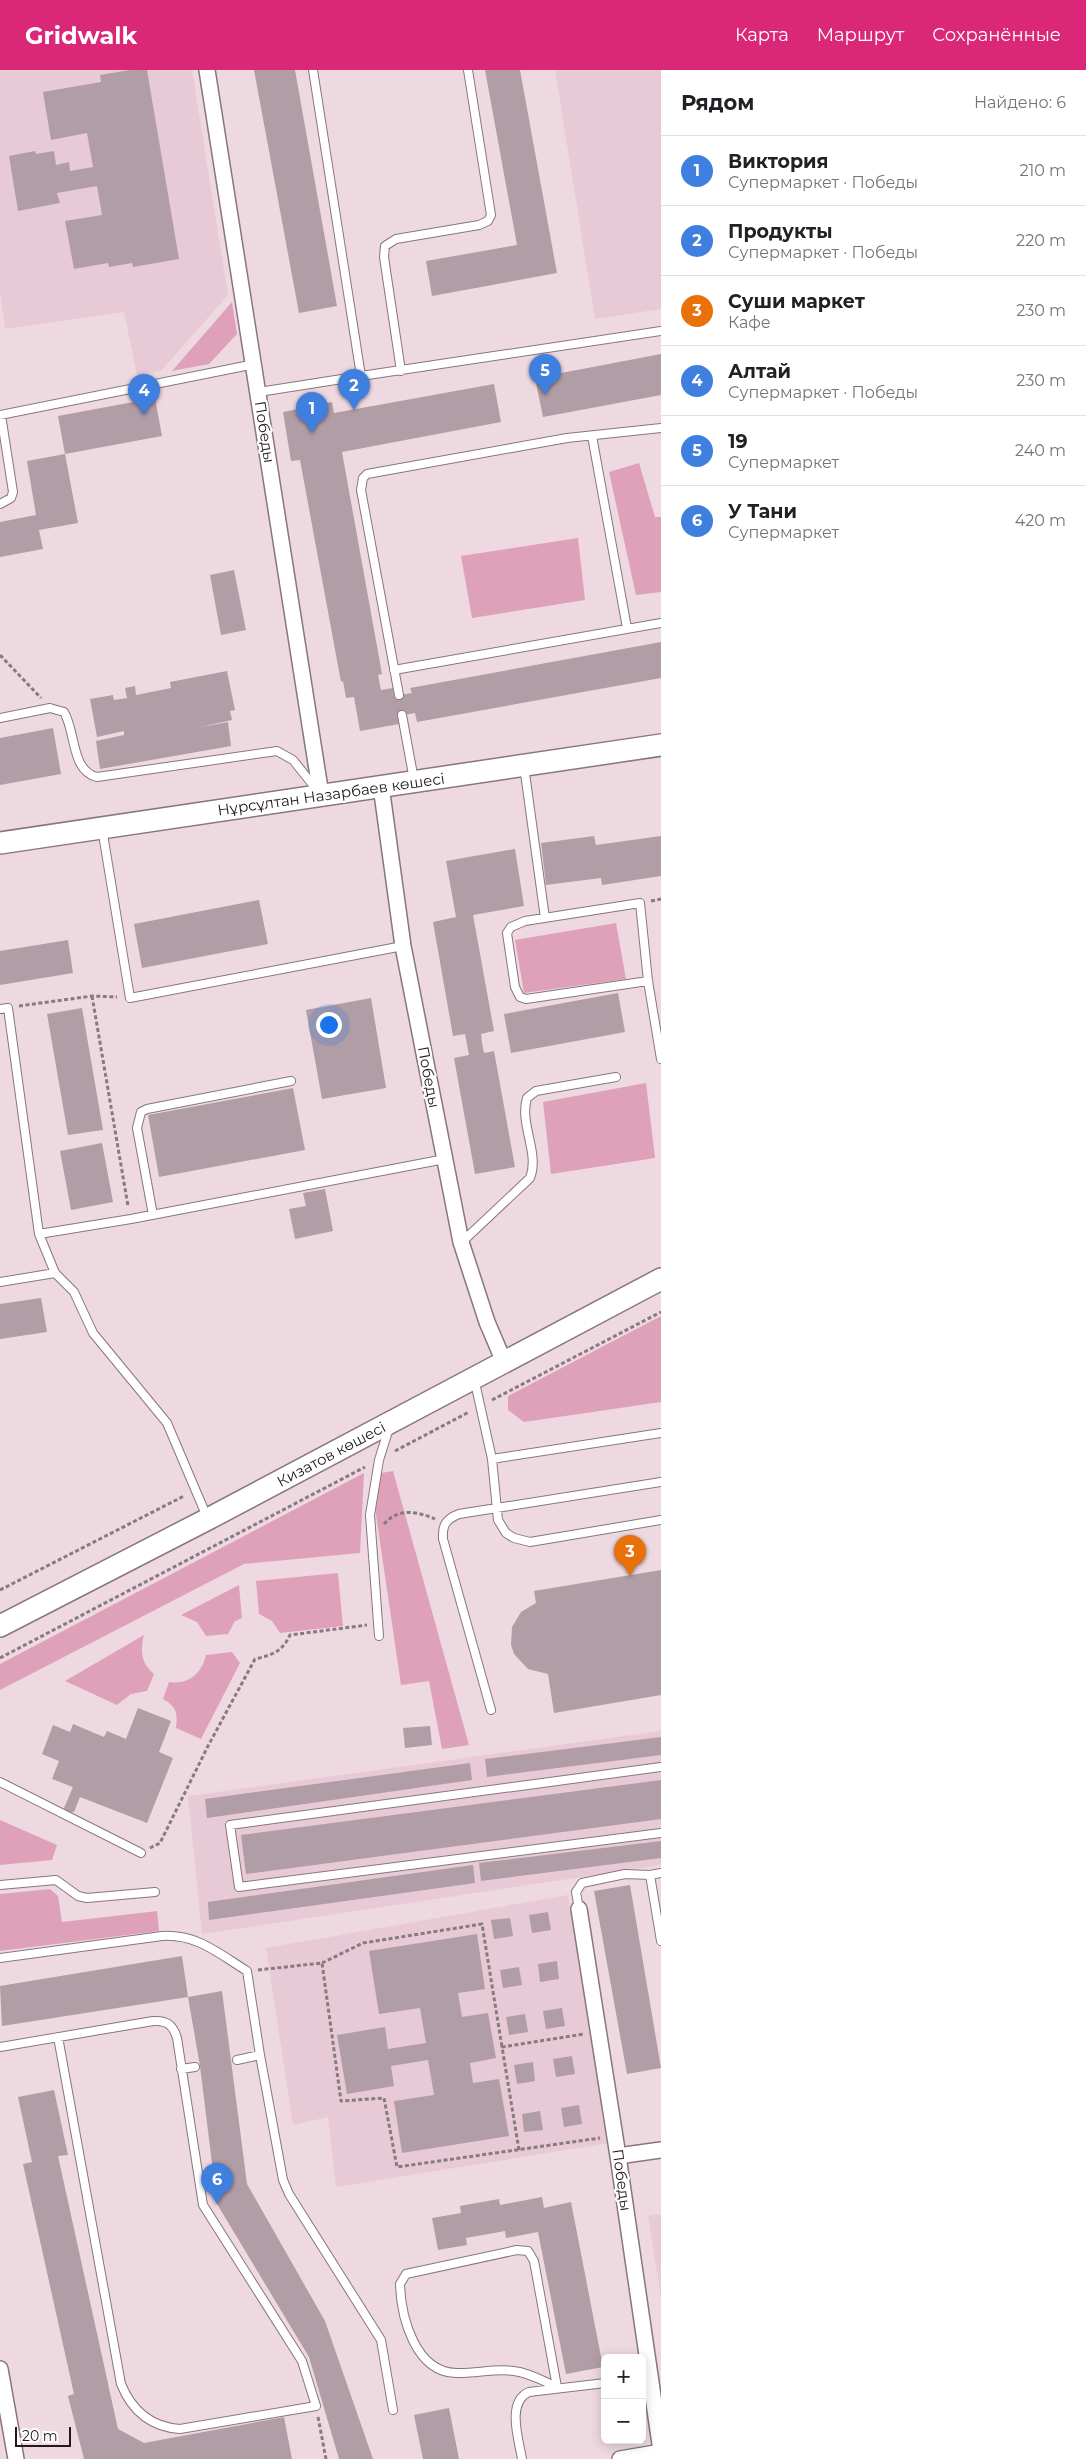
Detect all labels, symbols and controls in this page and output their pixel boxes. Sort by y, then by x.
text: Gridwalk [25,21,137,50]
text: Карта [735,24,789,46]
text: Маршрут [817,24,904,46]
text: Сохранённые [932,24,1061,46]
text: Рядом [681,90,754,115]
text: Найдено: 6 [974,93,1066,112]
text: Виктория [728,150,829,173]
text: 1 [694,161,700,180]
text: 210 m [1019,161,1066,180]
text: Супермаркет · Победы [728,173,918,192]
text: Продукты [728,220,832,243]
text: 2 [692,231,702,250]
text: 220 m [1016,231,1066,250]
text: Супермаркет · Победы [728,243,918,262]
text: Суши маркет [728,290,865,313]
text: 3 [692,301,702,320]
text: 230 m [1016,301,1066,320]
text: Кафе [728,313,771,332]
pin: 5 [529,354,561,395]
text: Алтай [728,360,791,383]
pin: 2 [338,369,370,410]
text: 4 [691,371,703,390]
text: 230 m [1016,371,1066,390]
pin: 4 [128,374,160,415]
text: Супермаркет · Победы [728,383,918,402]
pin: 1 [296,392,328,433]
street label: Победы [251,400,279,464]
text: 19 [728,430,748,453]
text: 5 [692,441,702,460]
text: 240 m [1015,441,1066,460]
text: Супермаркет [728,453,839,472]
text: У Тани [728,500,797,523]
text: 6 [692,511,702,530]
text: 420 m [1015,511,1066,530]
text: Супермаркет [728,523,839,542]
street label: Нұрсұлтан Назарбаев көшесі [216,769,446,819]
your location [316,1012,342,1038]
street label: Победы [414,1045,444,1109]
street label: Кизатов көшесі [273,1417,389,1491]
pin: 3 [614,1535,646,1576]
street label: Победы [608,2148,636,2212]
pin: 6 [201,2163,233,2204]
map controls [601,2354,646,2444]
button: + [601,2354,646,2399]
button: − [601,2399,646,2444]
scale bar [15,2424,71,2447]
text: 20 m [22,2427,58,2445]

